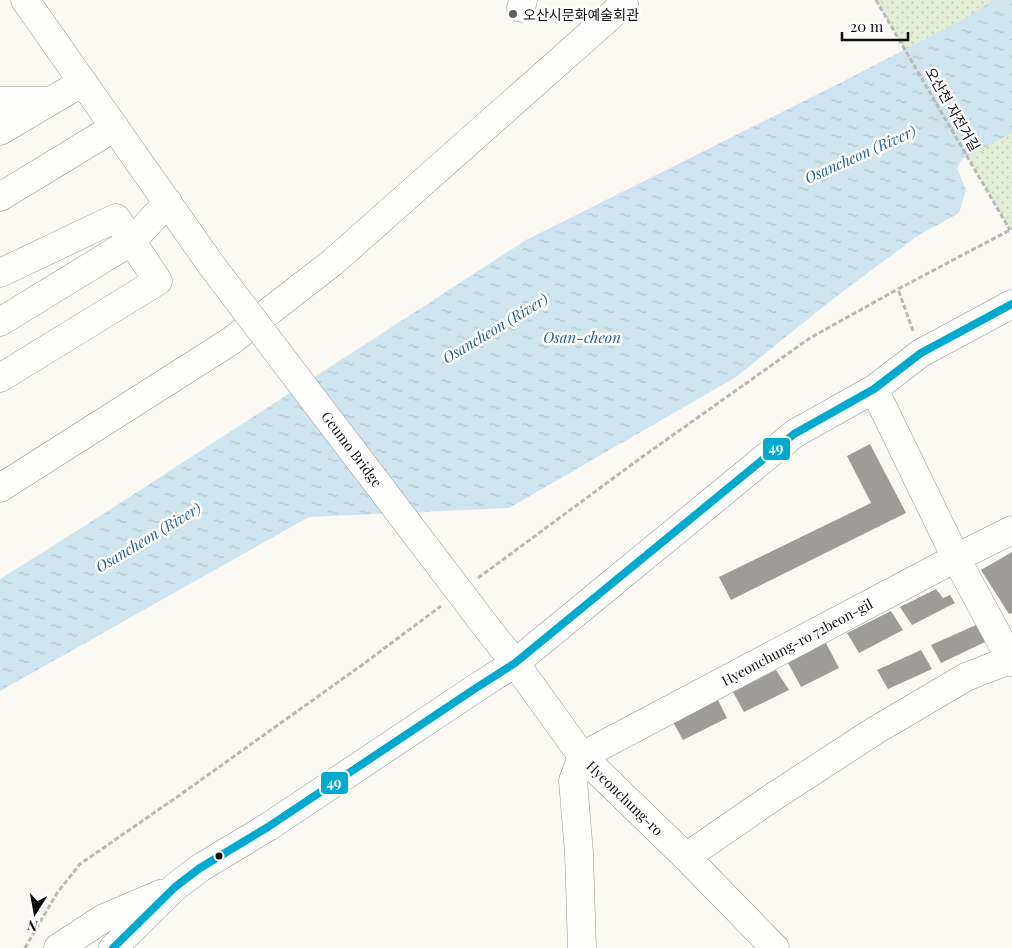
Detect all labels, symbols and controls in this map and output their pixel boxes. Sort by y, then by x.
place label: 오산시문화예술회관 [523,5,639,24]
marker: 오산시문화예술회관 [507,8,519,20]
scale bar [842,10,908,42]
text: 20 m [850,16,884,36]
street label: 오산천 자전거길 [921,64,985,154]
water label: Osancheon (River) [801,121,919,187]
water label: Osancheon (River) [439,289,551,367]
water label: Osan-cheon [543,327,621,347]
street label: Geumo Bridge [317,407,387,491]
line badge: 49 [762,437,791,461]
text: 49 [768,438,784,457]
water label: Osancheon (River) [92,498,204,576]
street label: Hyeonchung-ro 72beon-gil [718,594,876,690]
street label: Hyeonchung-ro [583,757,668,840]
line badge: 49 [320,771,349,795]
text: 49 [326,773,342,792]
unlabelled marker [214,851,224,861]
north arrow [10,888,60,938]
text: N [26,916,39,937]

